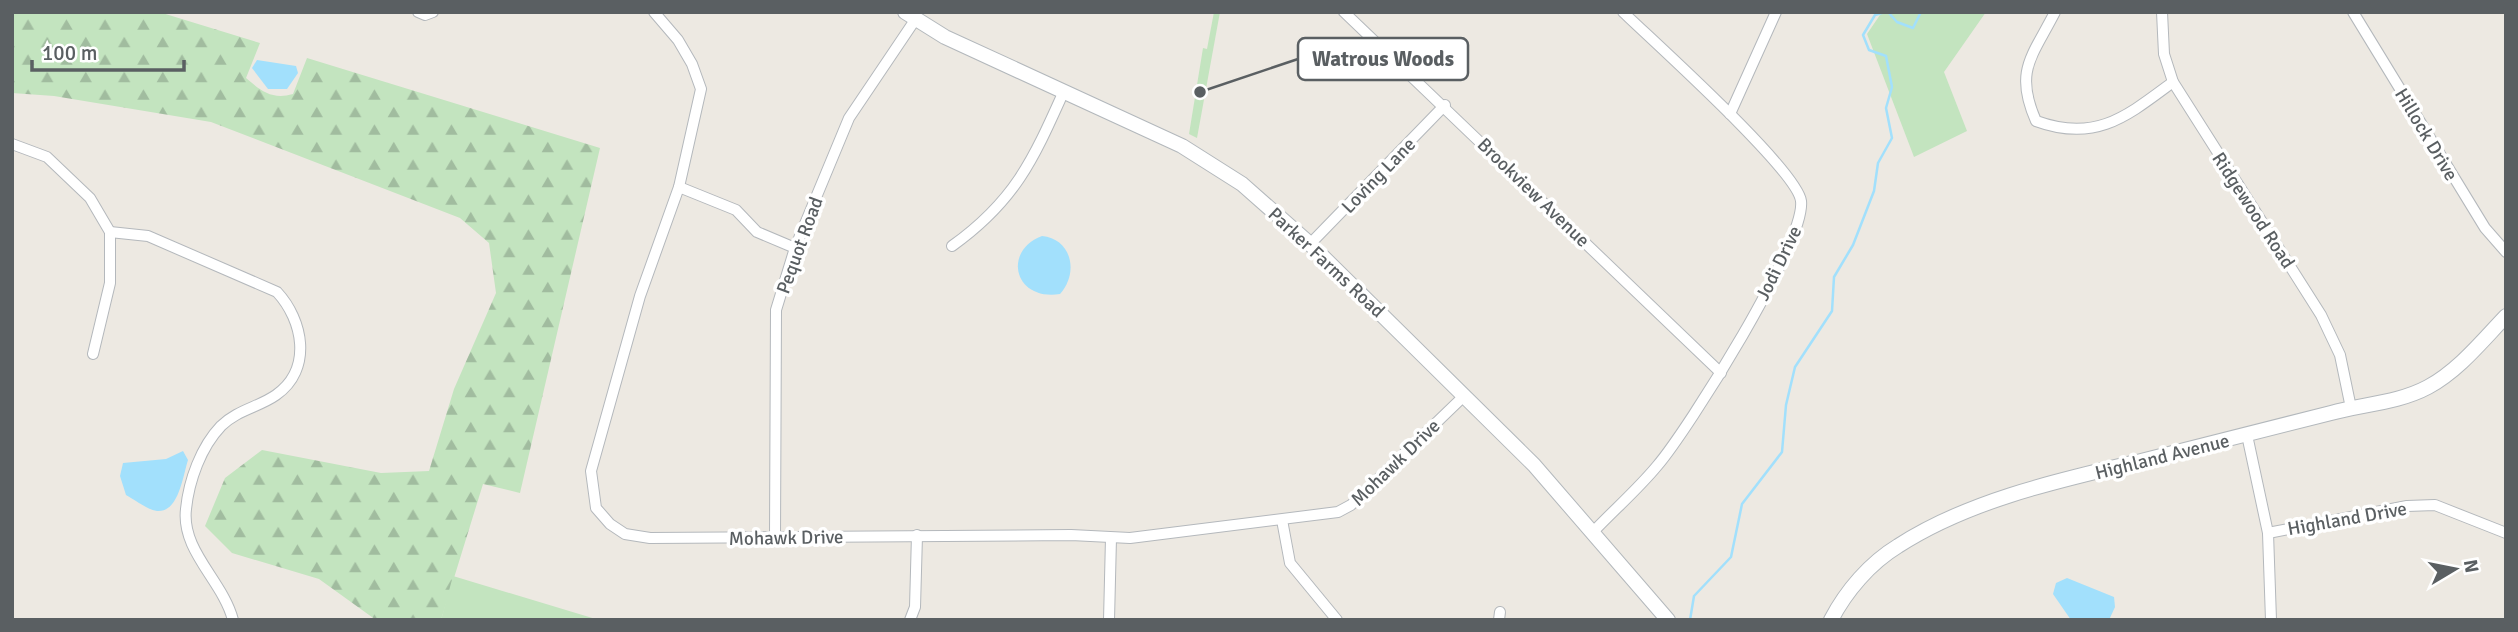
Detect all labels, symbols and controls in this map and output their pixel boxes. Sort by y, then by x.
scale bar [32,28,184,72]
callout: Watrous Woods [1298,38,1468,80]
text: 100 m [42,40,97,66]
text: Watrous Woods [1312,46,1454,72]
street label: Hillock Drive [2389,84,2463,185]
street label: Loving Lane [1337,133,1421,219]
street label: Brookview Avenue [1472,133,1595,253]
street label: Ridgewood Road [2207,148,2300,273]
street label: Pequot Road [771,194,829,297]
street label: Parker Farms Road [1263,202,1390,323]
street label: Jodi Drive [1751,222,1807,305]
street label: Mohawk Drive [1346,414,1445,511]
street label: Highland Avenue [2093,429,2232,485]
street label: Highland Drive [2286,497,2409,541]
street label: Mohawk Drive [728,525,844,551]
north arrow [2420,534,2490,604]
text: N [2458,558,2484,575]

